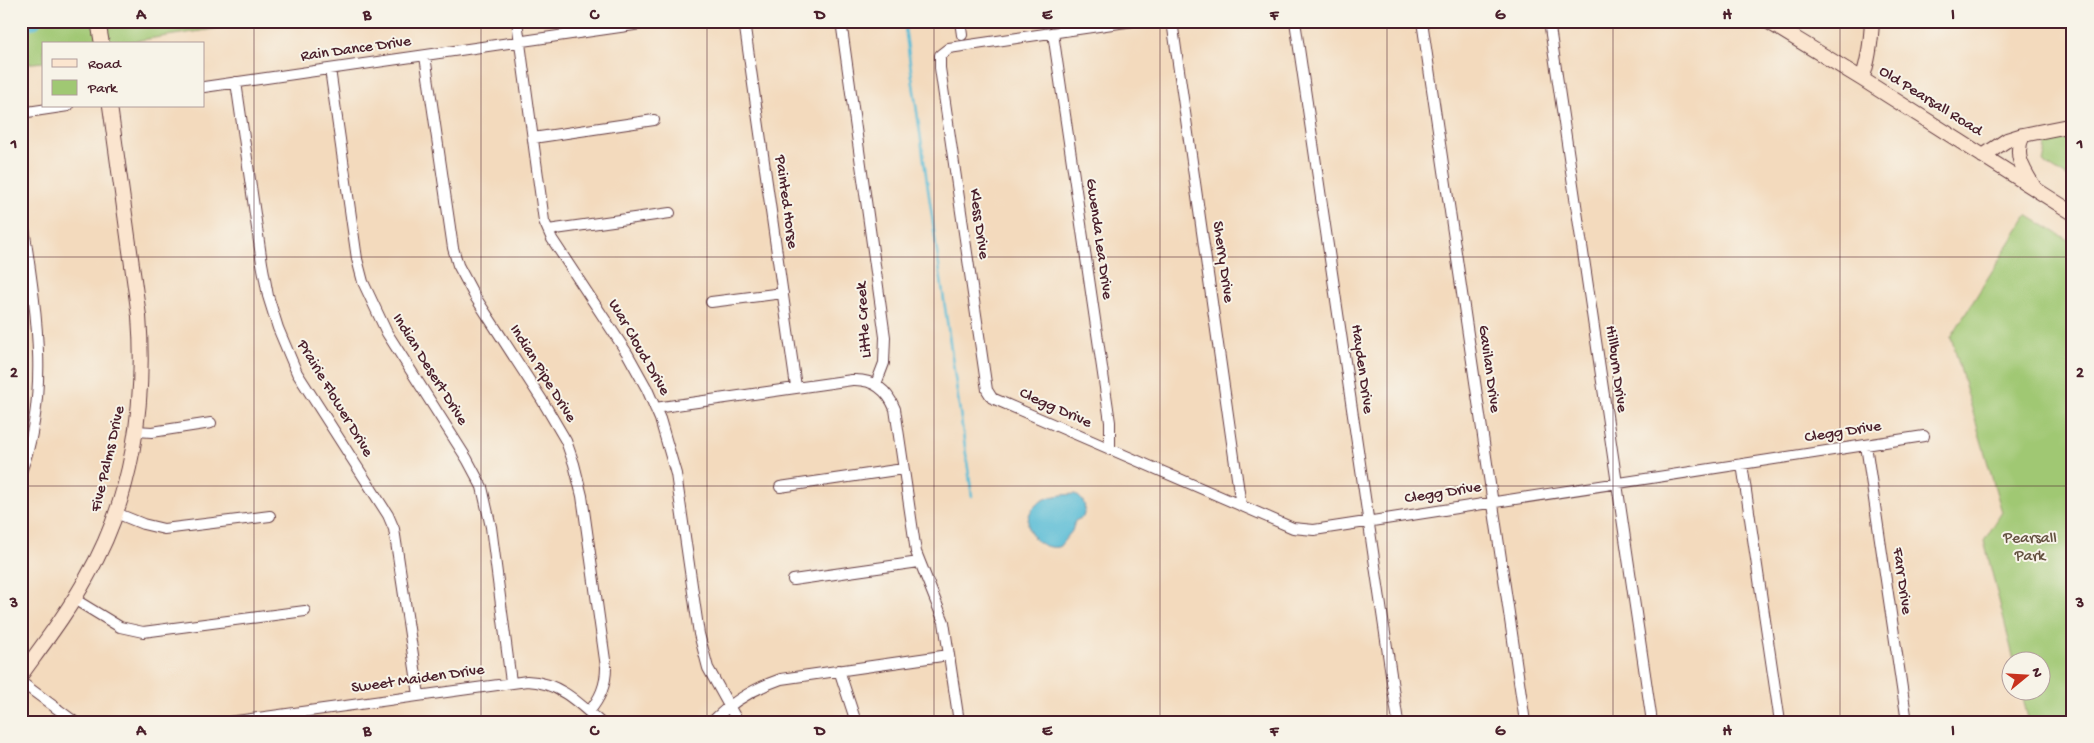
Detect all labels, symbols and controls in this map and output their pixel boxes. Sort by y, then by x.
text: A [135,7,147,26]
text: B [362,7,372,26]
text: C [589,7,600,26]
text: D [813,7,826,26]
text: E [1042,7,1053,26]
text: F [1269,7,1280,26]
text: G [1495,7,1506,26]
text: H [1722,7,1732,26]
text: I [1951,7,1955,26]
street label: Rain Dance Drive [300,33,413,67]
legend [42,42,205,108]
text: Road [88,56,122,74]
street label: Old Pearsall Road [1875,63,1987,142]
text: Park [87,80,118,98]
text: 1 [10,136,17,155]
text: 1 [2076,136,2083,155]
street label: Painted Horse [769,153,801,251]
street label: Gwenda Lea Drive [1080,177,1116,301]
street label: Kless Drive [964,188,992,261]
street label: Sherry Drive [1207,220,1237,305]
street label: Little Creek [853,280,877,359]
street label: War Cloud Drive [603,296,674,400]
street label: Indian Desert Drive [387,311,471,430]
street label: Indian Pipe Drive [504,322,580,427]
street label: Hayden Drive [1345,323,1377,416]
street label: Gavilan Drive [1472,324,1504,415]
street label: Hillburn Drive [1600,324,1631,414]
street label: Prairie Flower Drive [291,336,377,462]
text: 2 [10,365,18,384]
text: 2 [2076,365,2084,384]
street label: Clegg Drive [1016,385,1095,434]
street label: Five Palms Drive [87,404,131,515]
street label: Clegg Drive [1803,417,1883,448]
street label: Clegg Drive [1403,478,1483,509]
park label: Pearsall Park [2002,530,2057,567]
street label: Farr Drive [1887,545,1915,616]
text: 3 [9,595,18,614]
text: 3 [2075,595,2084,614]
north arrow [2002,650,2052,700]
street label: Sweet Maiden Drive [350,661,486,699]
text: N [2026,666,2045,680]
text: A [135,723,147,742]
text: B [362,723,372,742]
text: C [589,723,600,742]
text: D [813,723,826,742]
text: E [1042,723,1053,742]
text: F [1269,723,1280,742]
text: G [1495,723,1506,742]
text: H [1722,723,1732,742]
text: I [1951,723,1955,742]

